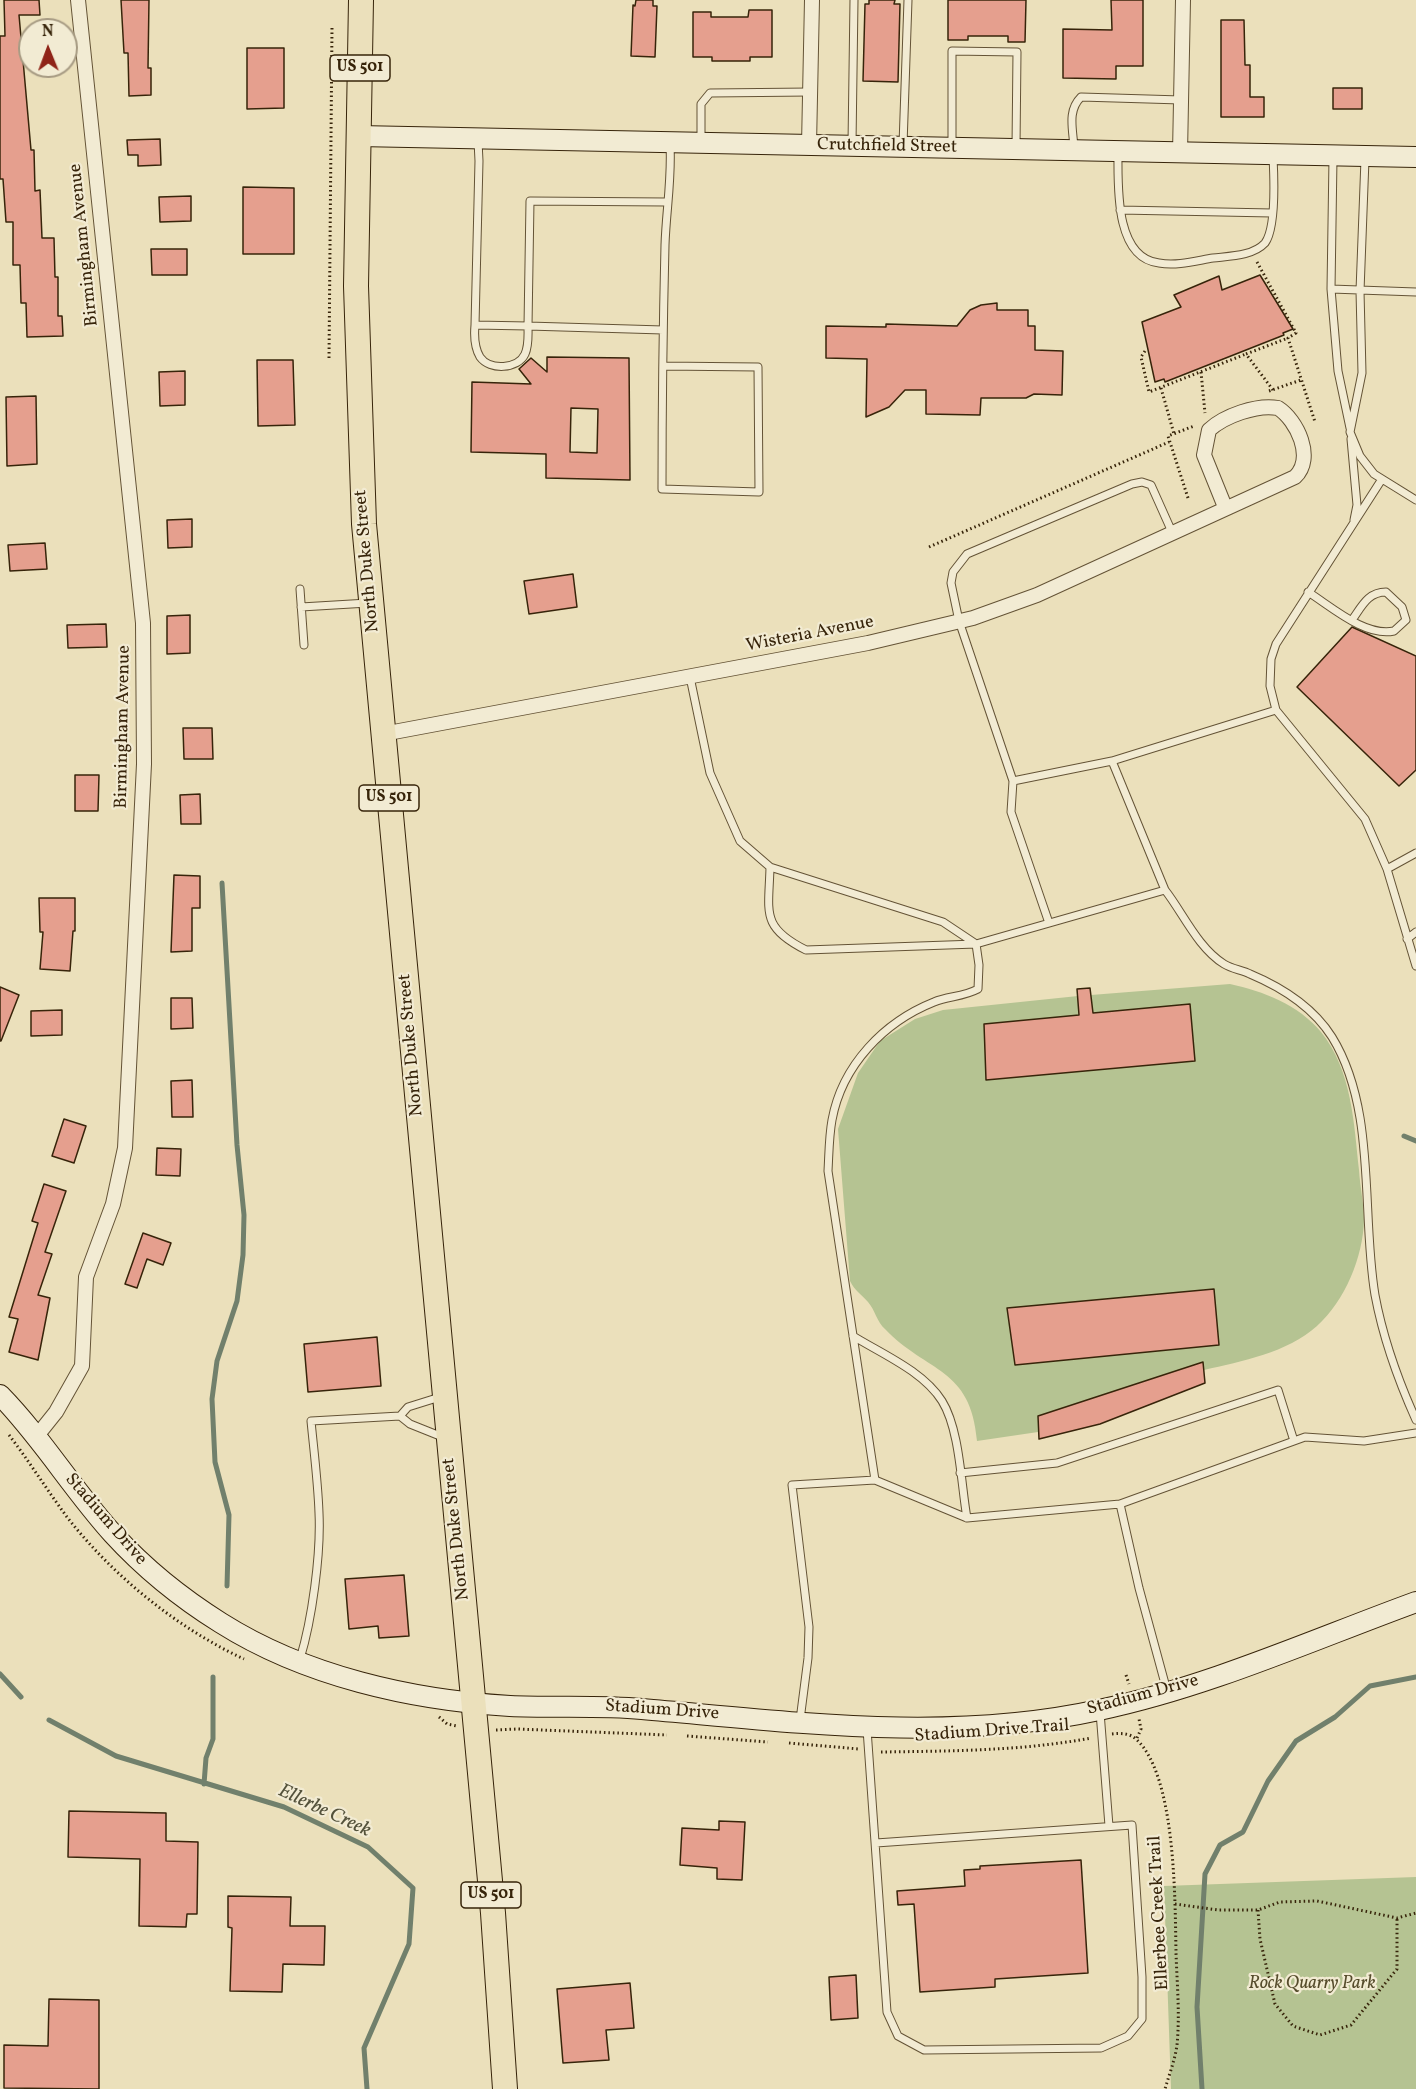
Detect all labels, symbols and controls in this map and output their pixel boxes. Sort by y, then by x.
north arrow [18,18,78,78]
text: N [42,21,54,43]
road number: US 501 [330,55,390,81]
street label: Crutchfield Street [817,135,957,159]
street label: Birmingham Avenue [66,163,104,327]
street label: North Duke Street [351,489,385,633]
street label: Wisteria Avenue [744,612,876,658]
street label: Birmingham Avenue [112,645,136,809]
road number: US 501 [359,785,419,811]
street label: North Duke Street [395,973,429,1117]
street label: North Duke Street [439,1457,475,1601]
street label: Stadium Drive [59,1470,151,1570]
street label: Stadium Drive [1085,1671,1201,1721]
street label: Stadium Drive [604,1696,720,1726]
street label: Stadium Drive Trail [914,1716,1070,1748]
water label: Ellerbe Creek [274,1780,374,1844]
street label: Ellerbee Creek Trail [1145,1835,1175,1991]
road number: US 501 [461,1882,521,1908]
park label: Rock Quarry Park [1249,1974,1375,1996]

